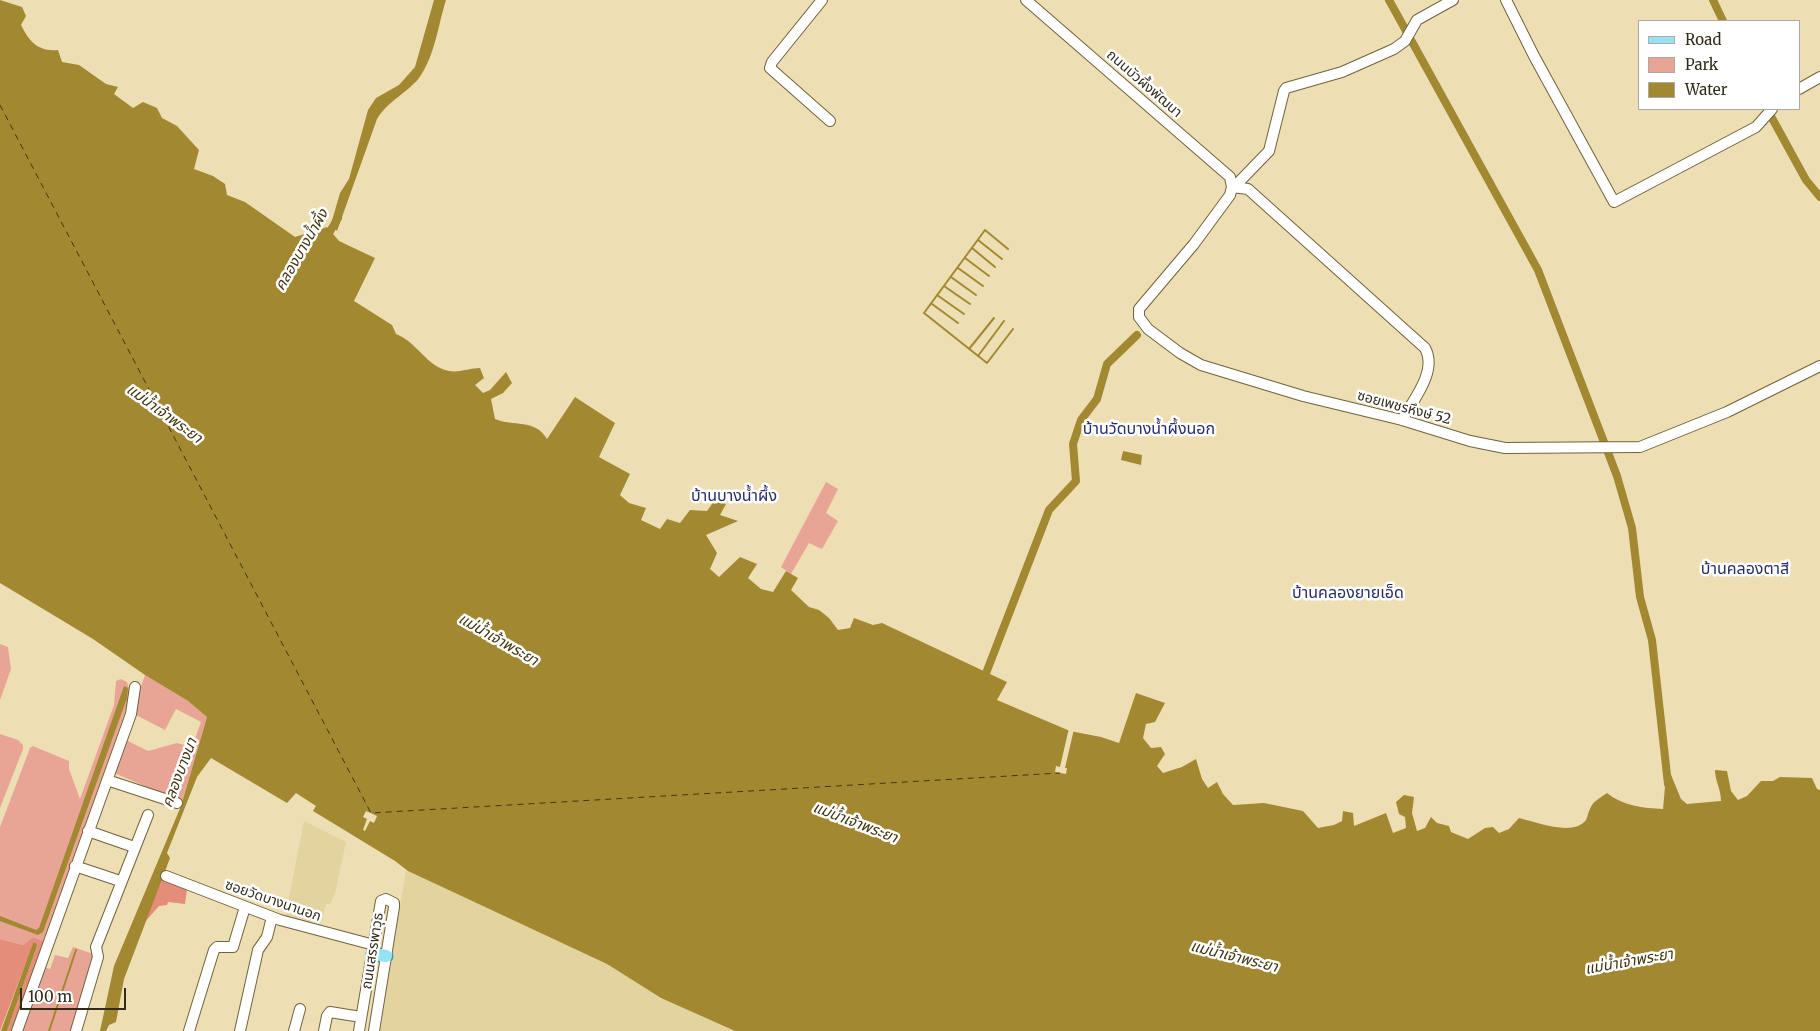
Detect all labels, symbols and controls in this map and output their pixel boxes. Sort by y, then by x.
legend [1638,20,1800,110]
text: Road [1685,30,1721,49]
street label: ถนนบัวผึ้งพัฒนา [1103,47,1185,121]
text: Park [1685,55,1718,74]
text: Water [1685,80,1727,99]
water label: คลองบางน้ำผึ้ง [272,206,332,294]
water label: แม่น้ำเจ้าพระยา [123,381,205,447]
street label: ซอยเพชรหึงษ์ 52 [1355,387,1453,429]
district label: บ้านวัดบางน้ำผึ้งนอก [1083,419,1215,439]
district label: บ้านบางน้ำผึ้ง [691,486,777,506]
district label: บ้านคลองตาสี [1701,559,1789,579]
district label: บ้านคลองยายเอ็ด [1292,583,1404,603]
water label: แม่น้ำเจ้าพระยา [455,610,541,670]
water label: คลองบางนา [159,736,201,810]
water label: แม่น้ำเจ้าพระยา [810,799,900,847]
street label: ซอยวัดบางนานอก [223,877,323,925]
street label: ถนนสรรพาวุธ [359,912,387,990]
water label: แม่น้ำเจ้าพระยา [1189,938,1279,976]
water label: แม่น้ำเจ้าพระยา [1584,945,1674,979]
scale bar [22,978,129,1010]
text: 100 m [28,987,72,1006]

